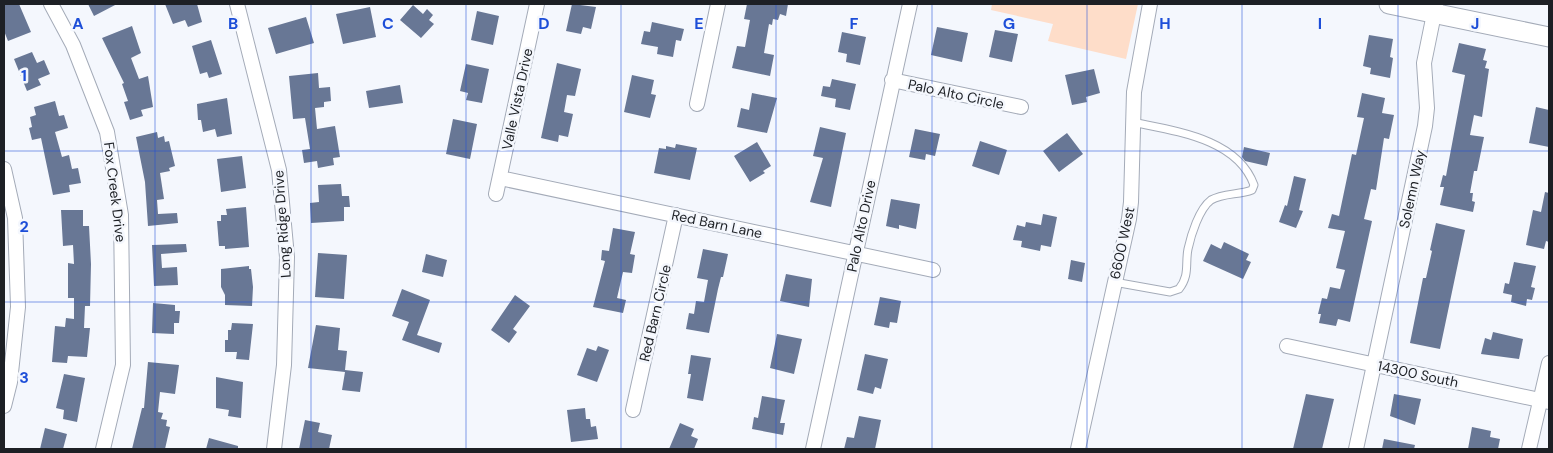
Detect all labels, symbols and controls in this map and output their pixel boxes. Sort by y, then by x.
text: A [72,13,84,34]
text: B [228,13,238,34]
text: C [382,13,394,34]
text: D [538,13,550,34]
text: E [694,13,704,34]
text: F [850,13,859,34]
text: G [1003,13,1015,34]
text: H [1159,13,1171,34]
text: I [1318,13,1322,34]
text: J [1471,13,1479,34]
street label: Valle Vista Drive [497,46,537,152]
text: 1 [21,65,27,86]
street label: Palo Alto Circle [906,75,1006,113]
street label: Fox Creek Drive [100,141,130,243]
street label: Solemn Way [1395,148,1429,230]
street label: Long Ridge Drive [269,170,295,278]
street label: Palo Alto Drive [842,178,880,274]
street label: 6600 West [1106,205,1138,281]
street label: Red Barn Lane [670,206,764,242]
text: 2 [19,216,29,237]
street label: Red Barn Circle [635,263,675,363]
street label: 14300 South [1376,357,1460,391]
text: 3 [19,367,29,388]

